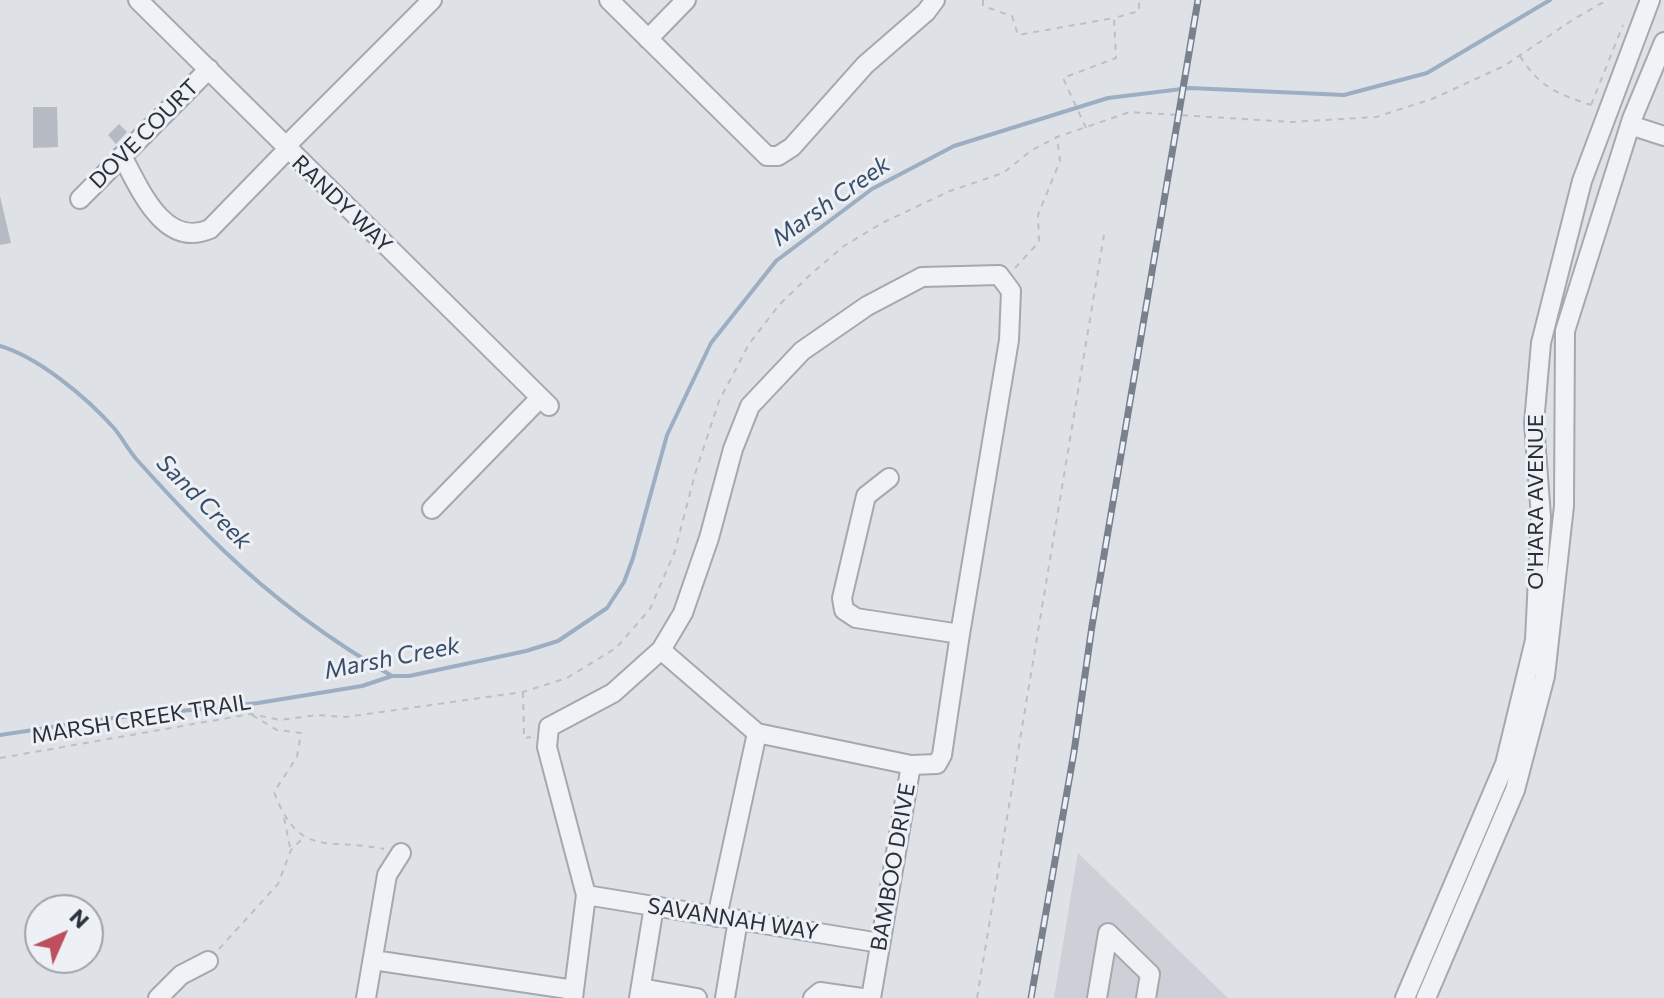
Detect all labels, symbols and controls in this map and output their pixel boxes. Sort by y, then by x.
street label: DOVE COURT [84,74,204,194]
street label: RANDY WAY [286,150,398,258]
water label: Marsh Creek [766,150,896,252]
street label: O'HARA AVENUE [1523,414,1549,590]
water label: Sand Creek [150,448,258,556]
water label: Marsh Creek [322,631,462,685]
street label: MARSH CREEK TRAIL [29,689,253,749]
street label: BAMBOO DRIVE [865,781,921,953]
street label: SAVANNAH WAY [646,892,820,946]
north arrow [24,894,104,974]
text: N [65,903,95,933]

